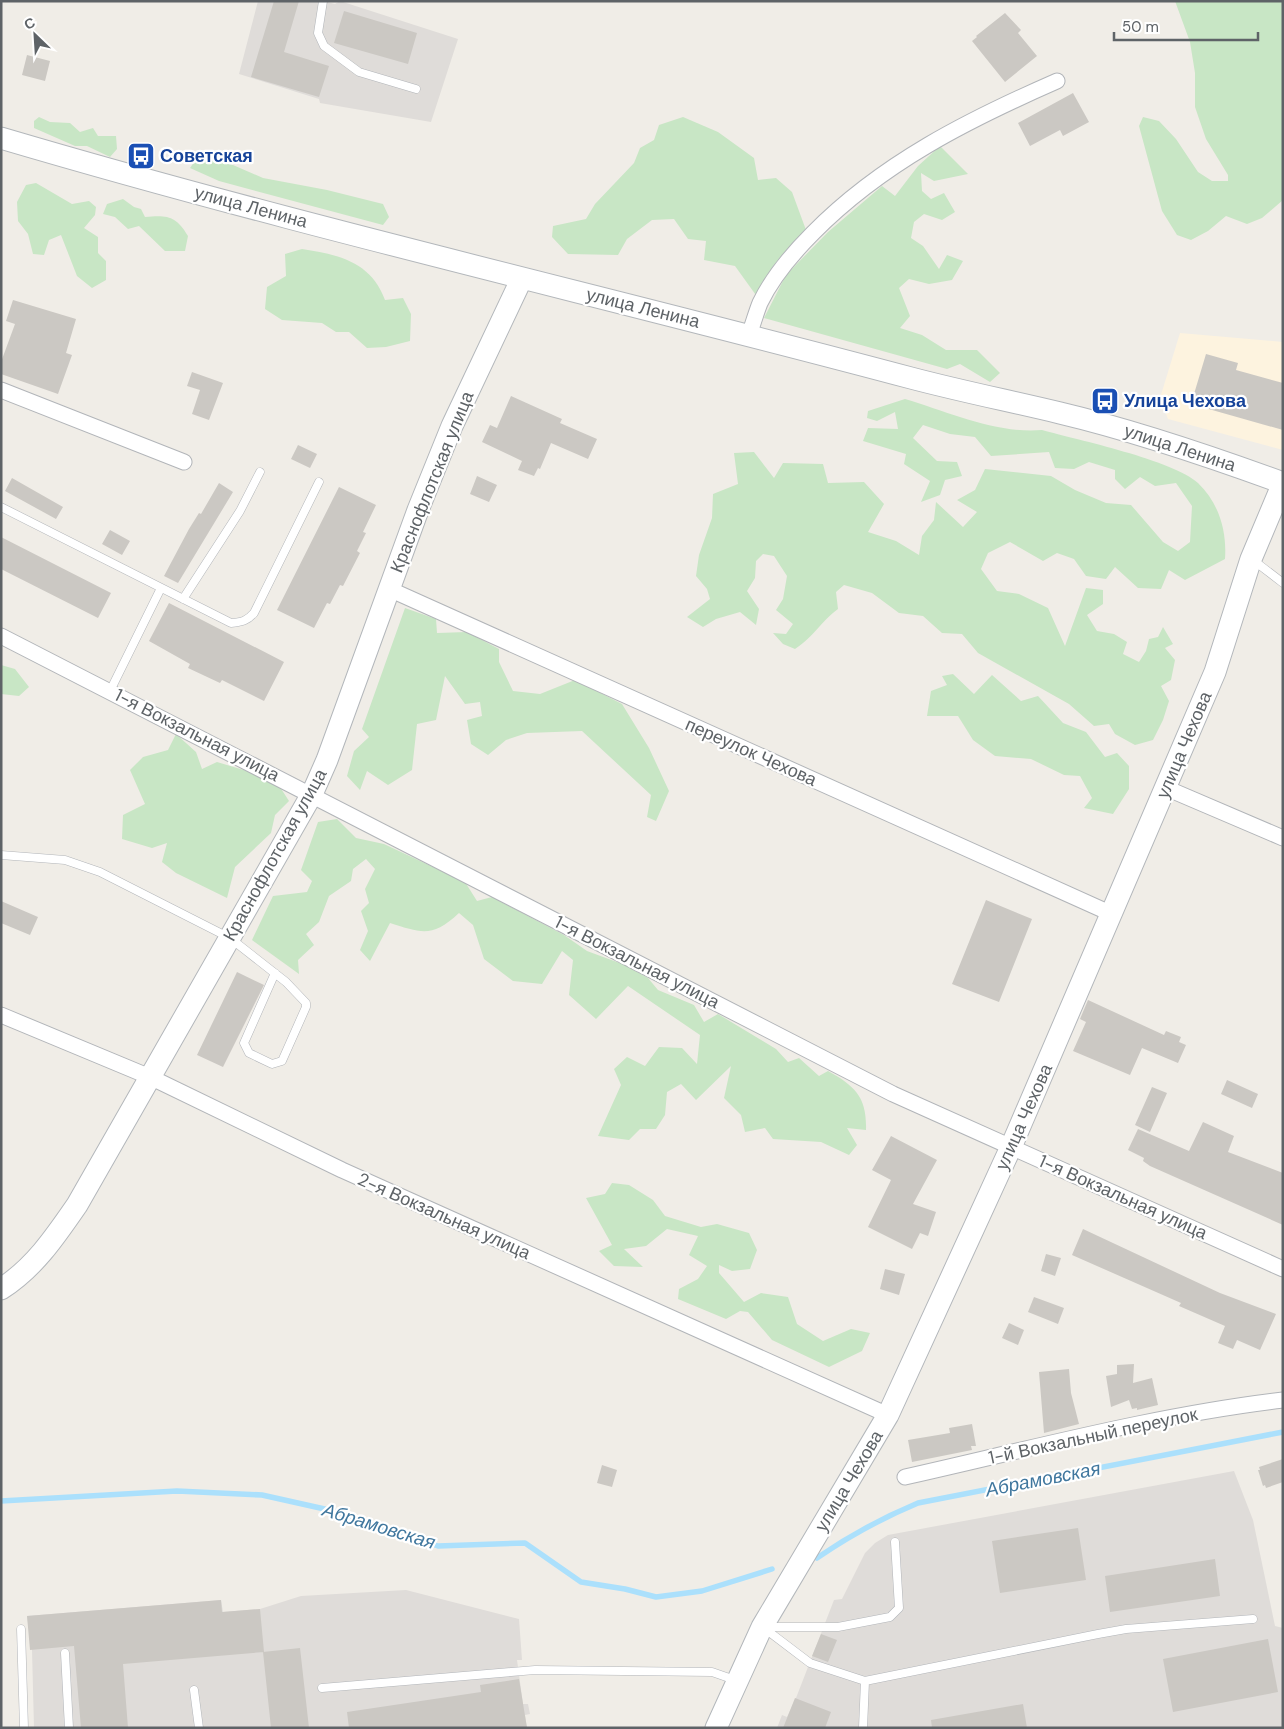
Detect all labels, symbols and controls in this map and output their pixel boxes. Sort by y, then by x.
north arrow [10,10,60,60]
scale bar [1114,10,1258,42]
text: С [21,13,38,34]
text: 50 m [1122,17,1159,37]
bus stop icon: Советская [126,141,156,171]
place label: Советская [160,144,253,168]
street label: улица Ленина [192,180,311,234]
street label: улица Ленина [584,282,703,334]
bus stop icon: Улица Чехова [1090,386,1120,416]
street label: Краснофлотская улица [385,387,480,576]
place label: Улица Чехова [1124,389,1247,413]
street label: улица Ленина [1121,419,1240,478]
street label: 1-я Вокзальная улица [110,683,284,787]
street label: улица Чехова [1151,687,1218,802]
street label: переулок Чехова [682,712,821,792]
street label: Краснофлотская улица [218,764,333,945]
street label: 1-я Вокзальная улица [550,910,724,1014]
street label: улица Чехова [990,1059,1059,1174]
street label: 1-я Вокзальная улица [1035,1149,1212,1245]
street label: 2-я Вокзальная улица [354,1167,535,1265]
street label: 1-й Вокзальный переулок [986,1402,1200,1470]
street label: улица Чехова [809,1425,889,1536]
water label: Абрамовская [982,1456,1103,1503]
water label: Абрамовская [319,1497,438,1555]

